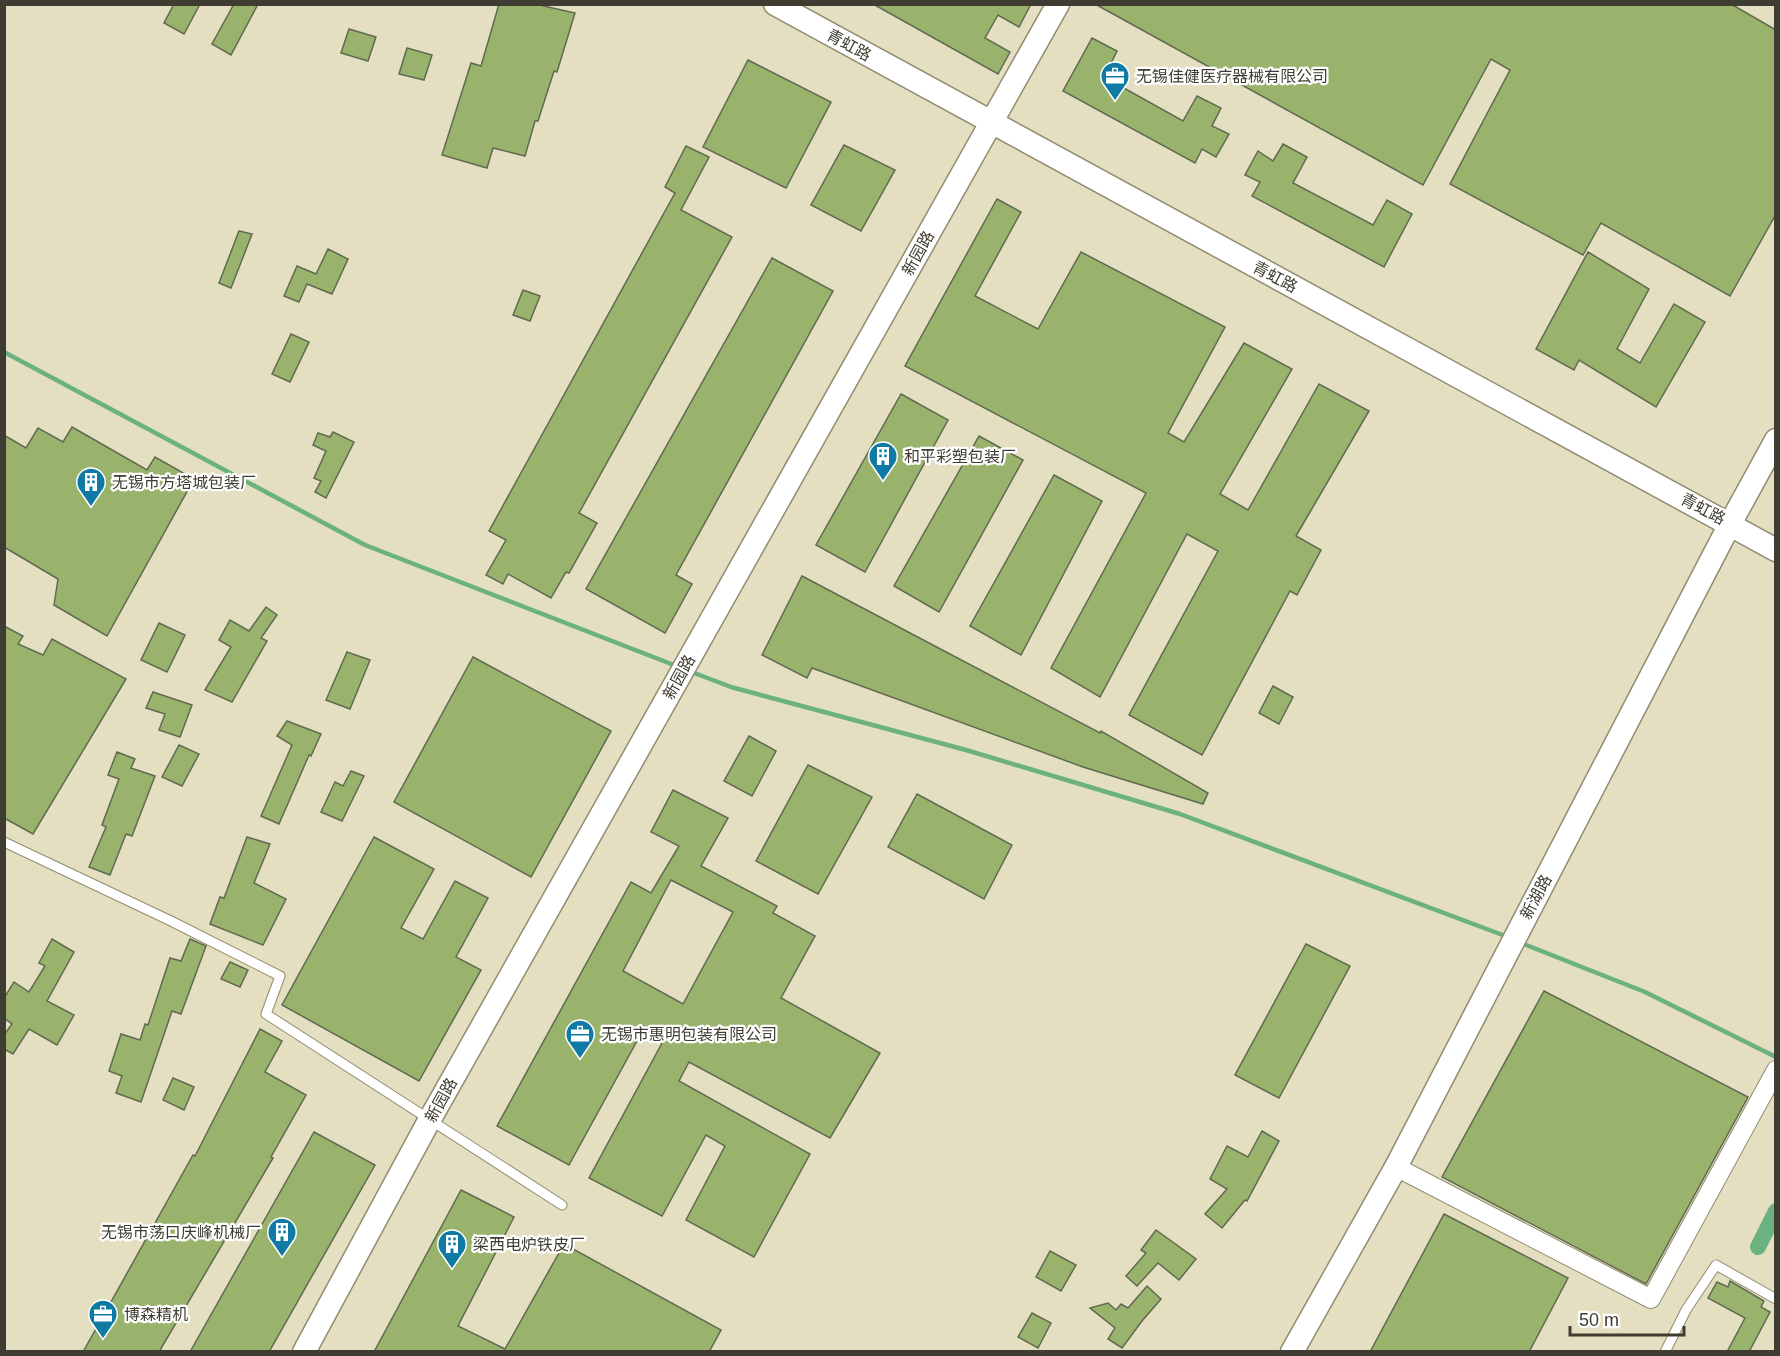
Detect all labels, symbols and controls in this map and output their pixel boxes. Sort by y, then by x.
street label: 青虹路 [824,26,874,64]
office icon: 无锡佳健医疗器械有限公司 [1099,60,1131,102]
place label: 无锡佳健医疗器械有限公司 [1136,68,1328,85]
street label: 新园路 [899,228,937,278]
street label: 青虹路 [1250,258,1300,296]
building icon: 和平彩塑包装厂 [867,440,899,482]
place label: 和平彩塑包装厂 [904,448,1016,465]
building icon: 无锡市方塔城包装厂 [75,466,107,508]
place label: 无锡市方塔城包装厂 [112,474,256,491]
street label: 青虹路 [1678,490,1728,528]
street label: 新园路 [660,652,698,702]
street label: 新湖路 [1517,872,1555,922]
office icon: 无锡市惠明包装有限公司 [564,1018,596,1060]
place label: 无锡市惠明包装有限公司 [601,1026,777,1043]
street label: 新园路 [422,1075,460,1125]
building icon: 无锡市荡口庆峰机械厂 [266,1216,298,1258]
place label: 无锡市荡口庆峰机械厂 [101,1224,261,1241]
building icon: 梁西电炉铁皮厂 [436,1228,468,1270]
place label: 梁西电炉铁皮厂 [473,1236,585,1253]
office icon: 博森精机 [87,1298,119,1340]
scale bar [1570,1299,1684,1337]
place label: 博森精机 [124,1306,188,1323]
text: 50 m [1579,1310,1619,1330]

